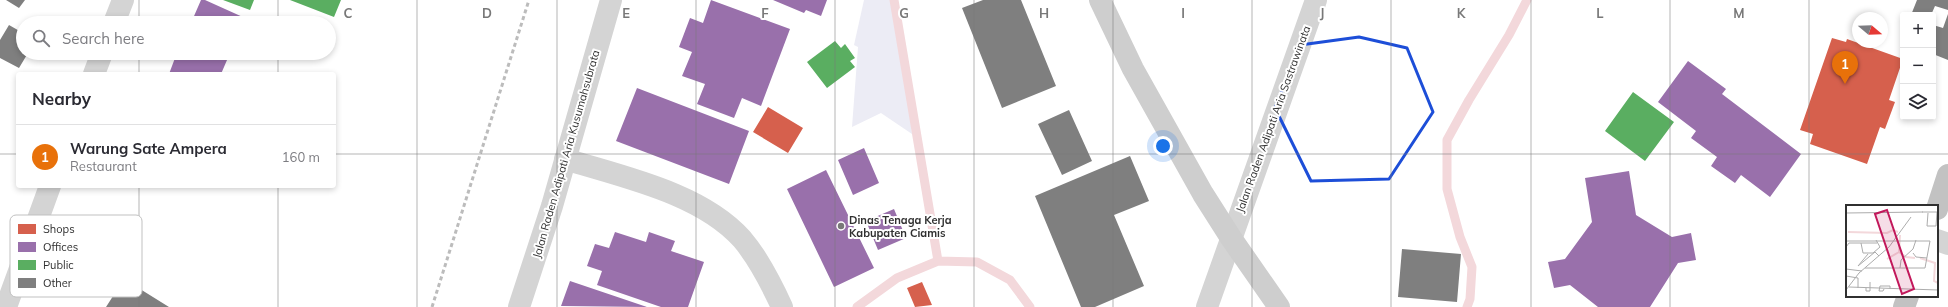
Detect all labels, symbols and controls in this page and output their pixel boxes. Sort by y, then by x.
text: C [344,5,353,21]
text: D [482,5,492,21]
text: E [622,5,630,21]
text: F [761,5,769,21]
text: G [899,5,909,21]
text: H [1039,5,1049,21]
text: I [1181,5,1185,21]
text: J [1320,5,1324,21]
text: K [1457,5,1467,21]
text: L [1596,5,1604,21]
text: M [1733,5,1745,21]
north arrow [1852,12,1888,48]
map controls [1900,12,1936,120]
button: + [1900,12,1936,48]
search box [16,16,336,60]
street label: Jalan Raden Adipati Aria Sastrawinata [1233,24,1313,214]
icon: search [30,27,52,49]
text: Search here [62,29,144,48]
street label: Jalan Raden Adipati Aria Kusumahsubrata [530,48,602,260]
button: − [1900,48,1936,84]
pin: 1 [1832,51,1858,84]
button: layers [1900,84,1936,120]
text: Nearby [32,88,91,109]
your location [1153,136,1173,156]
text: Warung Sate Ampera [70,139,227,158]
text: 1 [41,149,49,165]
text: 160 m [282,149,320,165]
text: Restaurant [70,158,137,174]
inset map [1846,205,1938,297]
place label: Dinas Tenaga Kerja Kabupaten Ciamis [849,213,952,240]
legend [10,215,142,297]
marker: Dinas Tenaga Kerja Kabupaten Ciamis [836,221,846,231]
text: Shops [43,222,75,236]
text: Offices [43,240,78,254]
text: Public [43,258,74,272]
text: Other [43,276,72,290]

